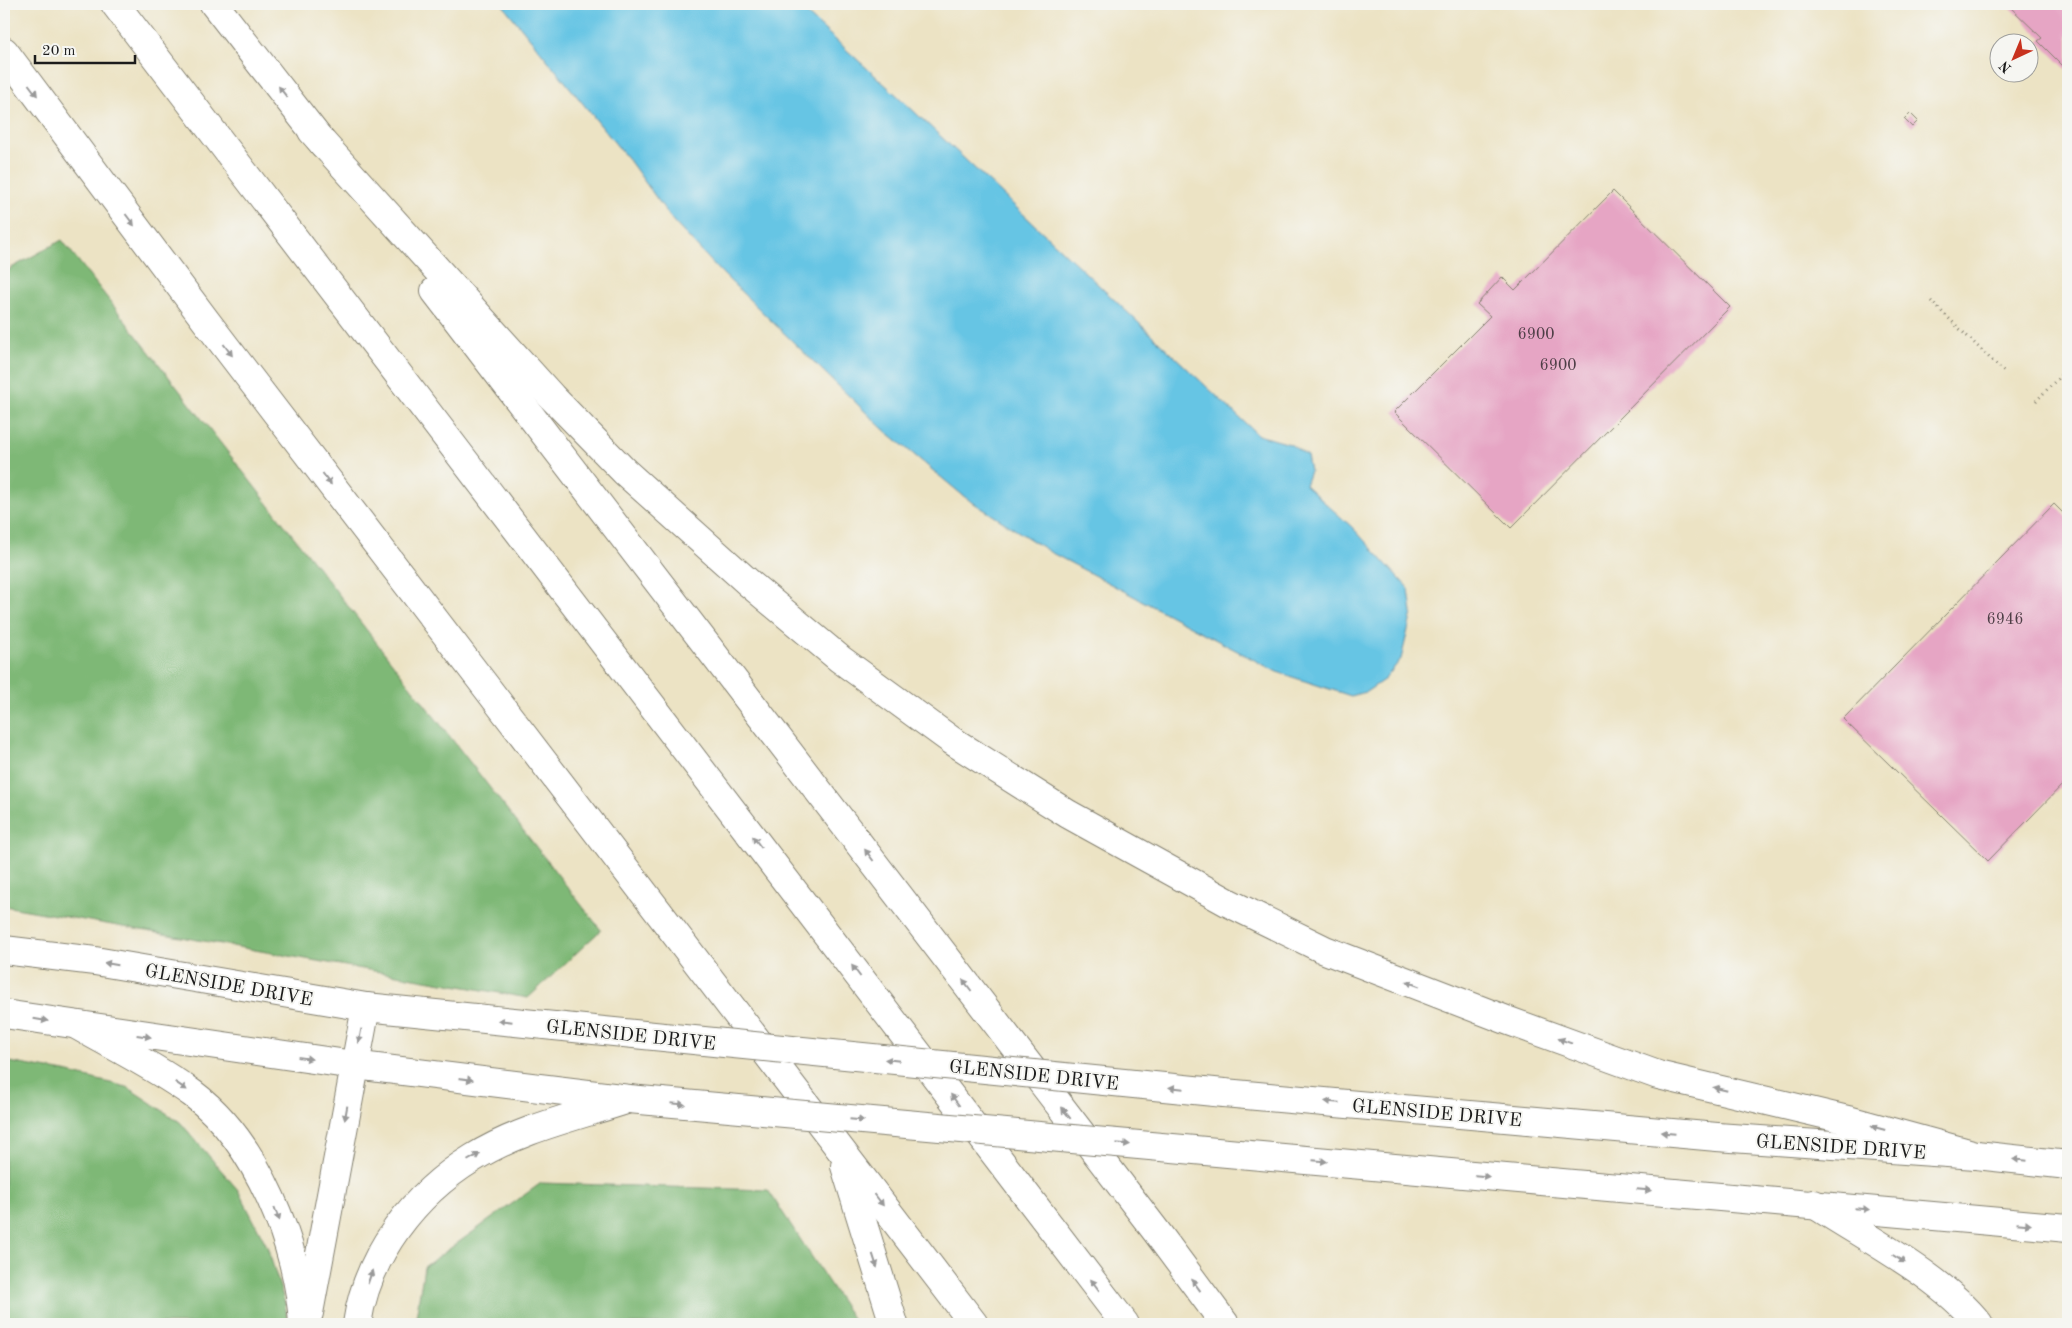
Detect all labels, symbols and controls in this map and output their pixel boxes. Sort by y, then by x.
scale bar [35,32,135,64]
north arrow [1990,32,2040,82]
text: 20 m [42,44,76,59]
text: N [1997,58,2014,75]
one-way arrow [28,83,38,97]
one-way arrow [277,86,288,99]
one-way arrow [125,213,136,226]
house number: 6900 [1517,327,1555,343]
one-way arrow [223,343,234,356]
house number: 6900 [1539,358,1577,374]
one-way arrow [322,472,332,486]
house number: 6946 [1986,612,2024,628]
one-way arrow [752,836,763,849]
one-way arrow [863,849,874,862]
one-way arrow [102,959,118,967]
street label: GLENSIDE DRIVE [143,962,314,1011]
one-way arrow [851,965,862,978]
one-way arrow [962,978,973,991]
one-way arrow [1405,980,1420,988]
one-way arrow [33,1017,49,1025]
one-way arrow [497,1017,513,1025]
street label: GLENSIDE DRIVE [545,1018,716,1055]
one-way arrow [356,1028,364,1043]
one-way arrow [136,1032,152,1040]
one-way arrow [1558,1037,1573,1044]
one-way arrow [297,1054,313,1062]
one-way arrow [884,1056,900,1064]
street label: GLENSIDE DRIVE [948,1058,1119,1095]
one-way arrow [458,1076,474,1084]
one-way arrow [174,1081,187,1091]
one-way arrow [1168,1084,1184,1092]
one-way arrow [1713,1085,1728,1093]
one-way arrow [950,1093,960,1107]
one-way arrow [1324,1098,1340,1106]
street label: GLENSIDE DRIVE [1351,1098,1522,1131]
one-way arrow [670,1100,686,1108]
one-way arrow [342,1105,350,1121]
one-way arrow [1061,1107,1072,1120]
one-way arrow [849,1116,865,1124]
one-way arrow [1870,1124,1886,1132]
one-way arrow [1660,1129,1676,1137]
street label: GLENSIDE DRIVE [1755,1133,1926,1164]
one-way arrow [1116,1140,1132,1148]
one-way arrow [468,1153,481,1162]
one-way arrow [2012,1155,2028,1163]
one-way arrow [1313,1158,1329,1166]
one-way arrow [1475,1172,1491,1180]
one-way arrow [1636,1186,1652,1194]
one-way arrow [874,1193,885,1206]
one-way arrow [1854,1205,1870,1213]
one-way arrow [273,1207,281,1222]
one-way arrow [2016,1220,2032,1228]
one-way arrow [872,1253,880,1268]
one-way arrow [1892,1254,1906,1264]
one-way arrow [367,1270,374,1285]
one-way arrow [1191,1278,1201,1292]
one-way arrow [1090,1279,1101,1292]

